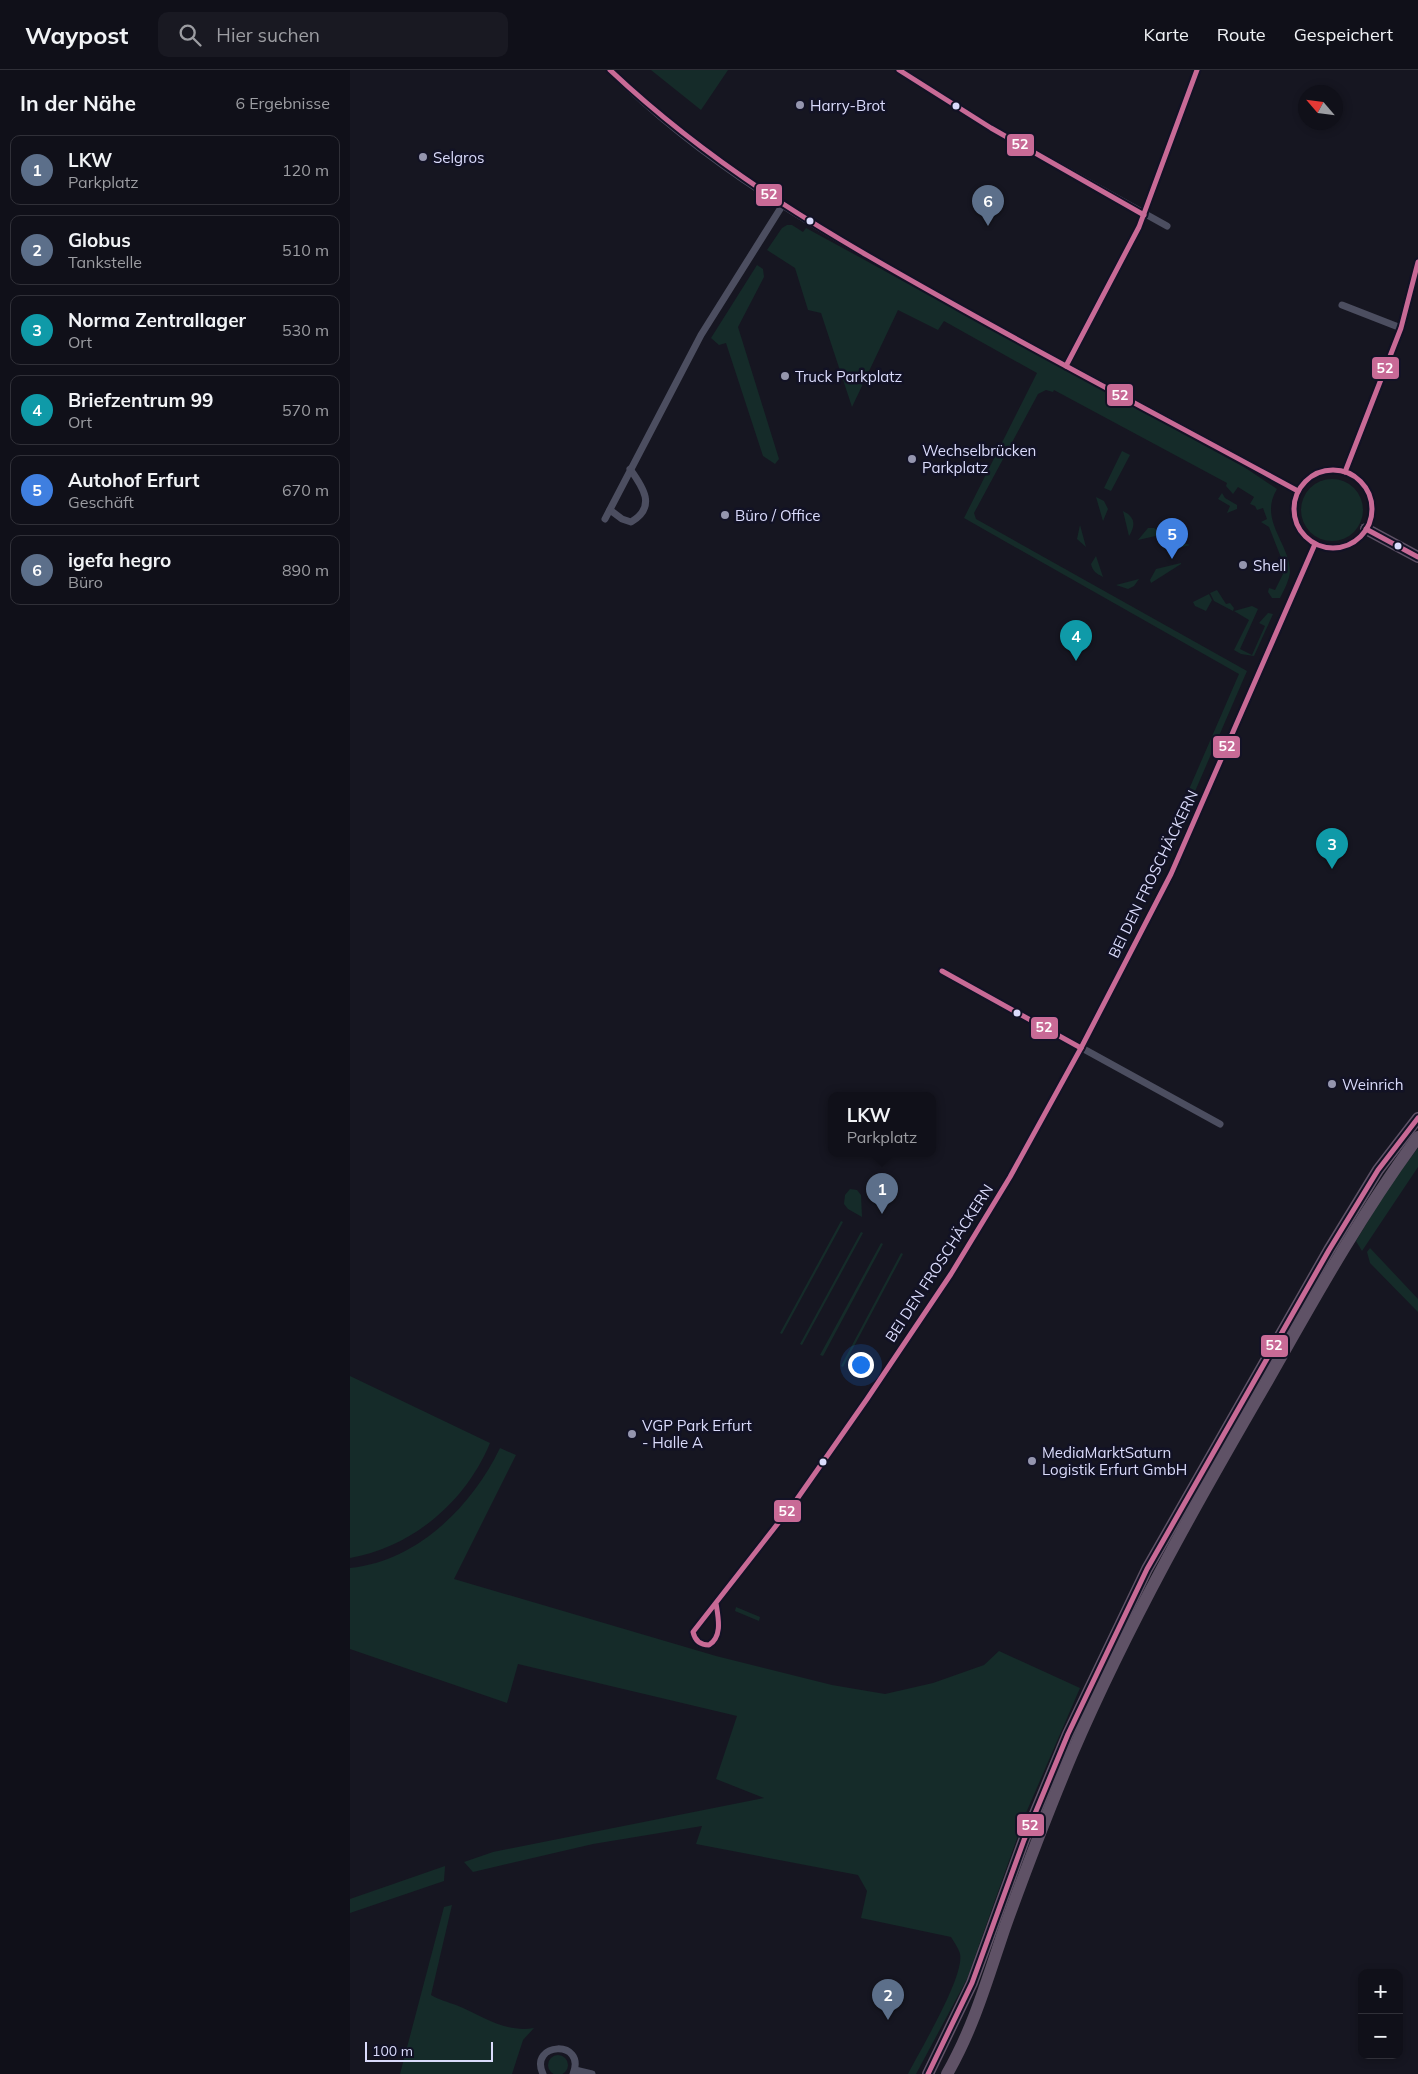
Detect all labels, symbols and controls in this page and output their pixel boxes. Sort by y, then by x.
search box [158,12,508,57]
text: Waypost [25,20,128,50]
icon: search [176,21,204,49]
text: Hier suchen [216,23,320,47]
text: Karte [1144,23,1189,46]
text: Route [1217,23,1266,46]
text: Gespeichert [1294,23,1393,46]
north arrow [1298,85,1343,130]
text: In der Nähe [20,90,136,116]
text: 6 Ergebnisse [235,93,330,113]
place label: Harry-Brot [810,96,885,115]
marker: Harry-Brot [794,99,806,111]
unlabelled marker [951,101,961,111]
line badge: 52 [1006,133,1035,157]
text: 52 [1012,135,1028,153]
text: LKW [68,148,112,172]
place label: Selgros [433,148,484,167]
marker: Selgros [417,151,429,163]
text: 1 [32,160,42,180]
text: 120 m [282,160,329,180]
text: Parkplatz [68,172,139,192]
line badge: 52 [755,183,783,207]
text: 52 [761,185,777,203]
pin: 6 [972,185,1004,226]
unlabelled marker [805,216,815,226]
text: Globus [68,228,131,252]
text: 2 [32,240,42,260]
text: 510 m [282,240,329,260]
text: Tankstelle [68,252,142,272]
text: Norma Zentrallager [68,308,246,332]
text: 3 [32,320,42,340]
text: 530 m [282,320,329,340]
text: Ort [68,332,92,352]
line badge: 52 [1371,356,1400,380]
text: 52 [1377,359,1393,377]
place label: Truck Parkplatz [795,367,902,386]
marker: Truck Parkplatz [779,370,791,382]
line badge: 52 [1106,383,1134,407]
text: 52 [1112,386,1128,404]
text: Briefzentrum 99 [68,388,213,412]
text: 4 [32,400,42,420]
text: 570 m [282,400,329,420]
text: Ort [68,412,92,432]
place label: Wechselbrücken Parkplatz [922,441,1036,477]
marker: Wechselbrücken Parkplatz [906,453,918,465]
text: Autohof Erfurt [68,468,200,492]
text: 5 [32,480,42,500]
text: 670 m [282,480,329,500]
text: Geschäft [68,492,134,512]
place label: Büro / Office [735,506,820,525]
marker: Büro / Office [719,509,731,521]
pin: 5 [1156,518,1188,559]
unlabelled marker [1393,541,1403,551]
text: igefa hegro [68,548,171,572]
place label: Shell [1253,556,1286,575]
marker: Shell [1237,559,1249,571]
text: 6 [32,560,42,580]
text: 890 m [282,560,329,580]
text: Büro [68,572,103,592]
pin: 4 [1060,620,1092,661]
line badge: 52 [1212,735,1241,759]
text: 52 [1219,737,1235,755]
street label: BEI DEN FROSCHÄCKERN [1104,787,1202,961]
pin: 3 [1316,828,1348,869]
unlabelled marker [1012,1008,1022,1018]
line badge: 52 [1030,1016,1059,1040]
text: 52 [1036,1018,1052,1036]
place label: Weinrich [1342,1075,1404,1094]
marker: Weinrich [1326,1078,1338,1090]
popup [828,1092,936,1157]
text: LKW [847,1103,891,1127]
text: Parkplatz [847,1127,917,1147]
pin: 1 [866,1173,898,1214]
street label: BEI DEN FROSCHÄCKERN [881,1180,997,1346]
line badge: 52 [1260,1334,1289,1358]
text: 52 [1266,1336,1282,1354]
your location [848,1352,874,1378]
place label: VGP Park Erfurt - Halle A [642,1416,752,1452]
marker: VGP Park Erfurt - Halle A [626,1428,638,1440]
place label: MediaMarktSaturn Logistik Erfurt GmbH [1042,1443,1187,1479]
marker: MediaMarktSaturn Logistik Erfurt GmbH [1026,1455,1038,1467]
unlabelled marker [818,1457,828,1467]
line badge: 52 [773,1499,802,1523]
text: 52 [779,1502,795,1520]
line badge: 52 [1016,1813,1045,1837]
text: 52 [1022,1816,1038,1834]
map controls [1358,1969,1403,2059]
button: + [1358,1969,1403,2014]
pin: 2 [872,1979,904,2020]
button: − [1358,2014,1403,2059]
scale bar [365,2039,492,2062]
text: 100 m [372,2042,413,2060]

